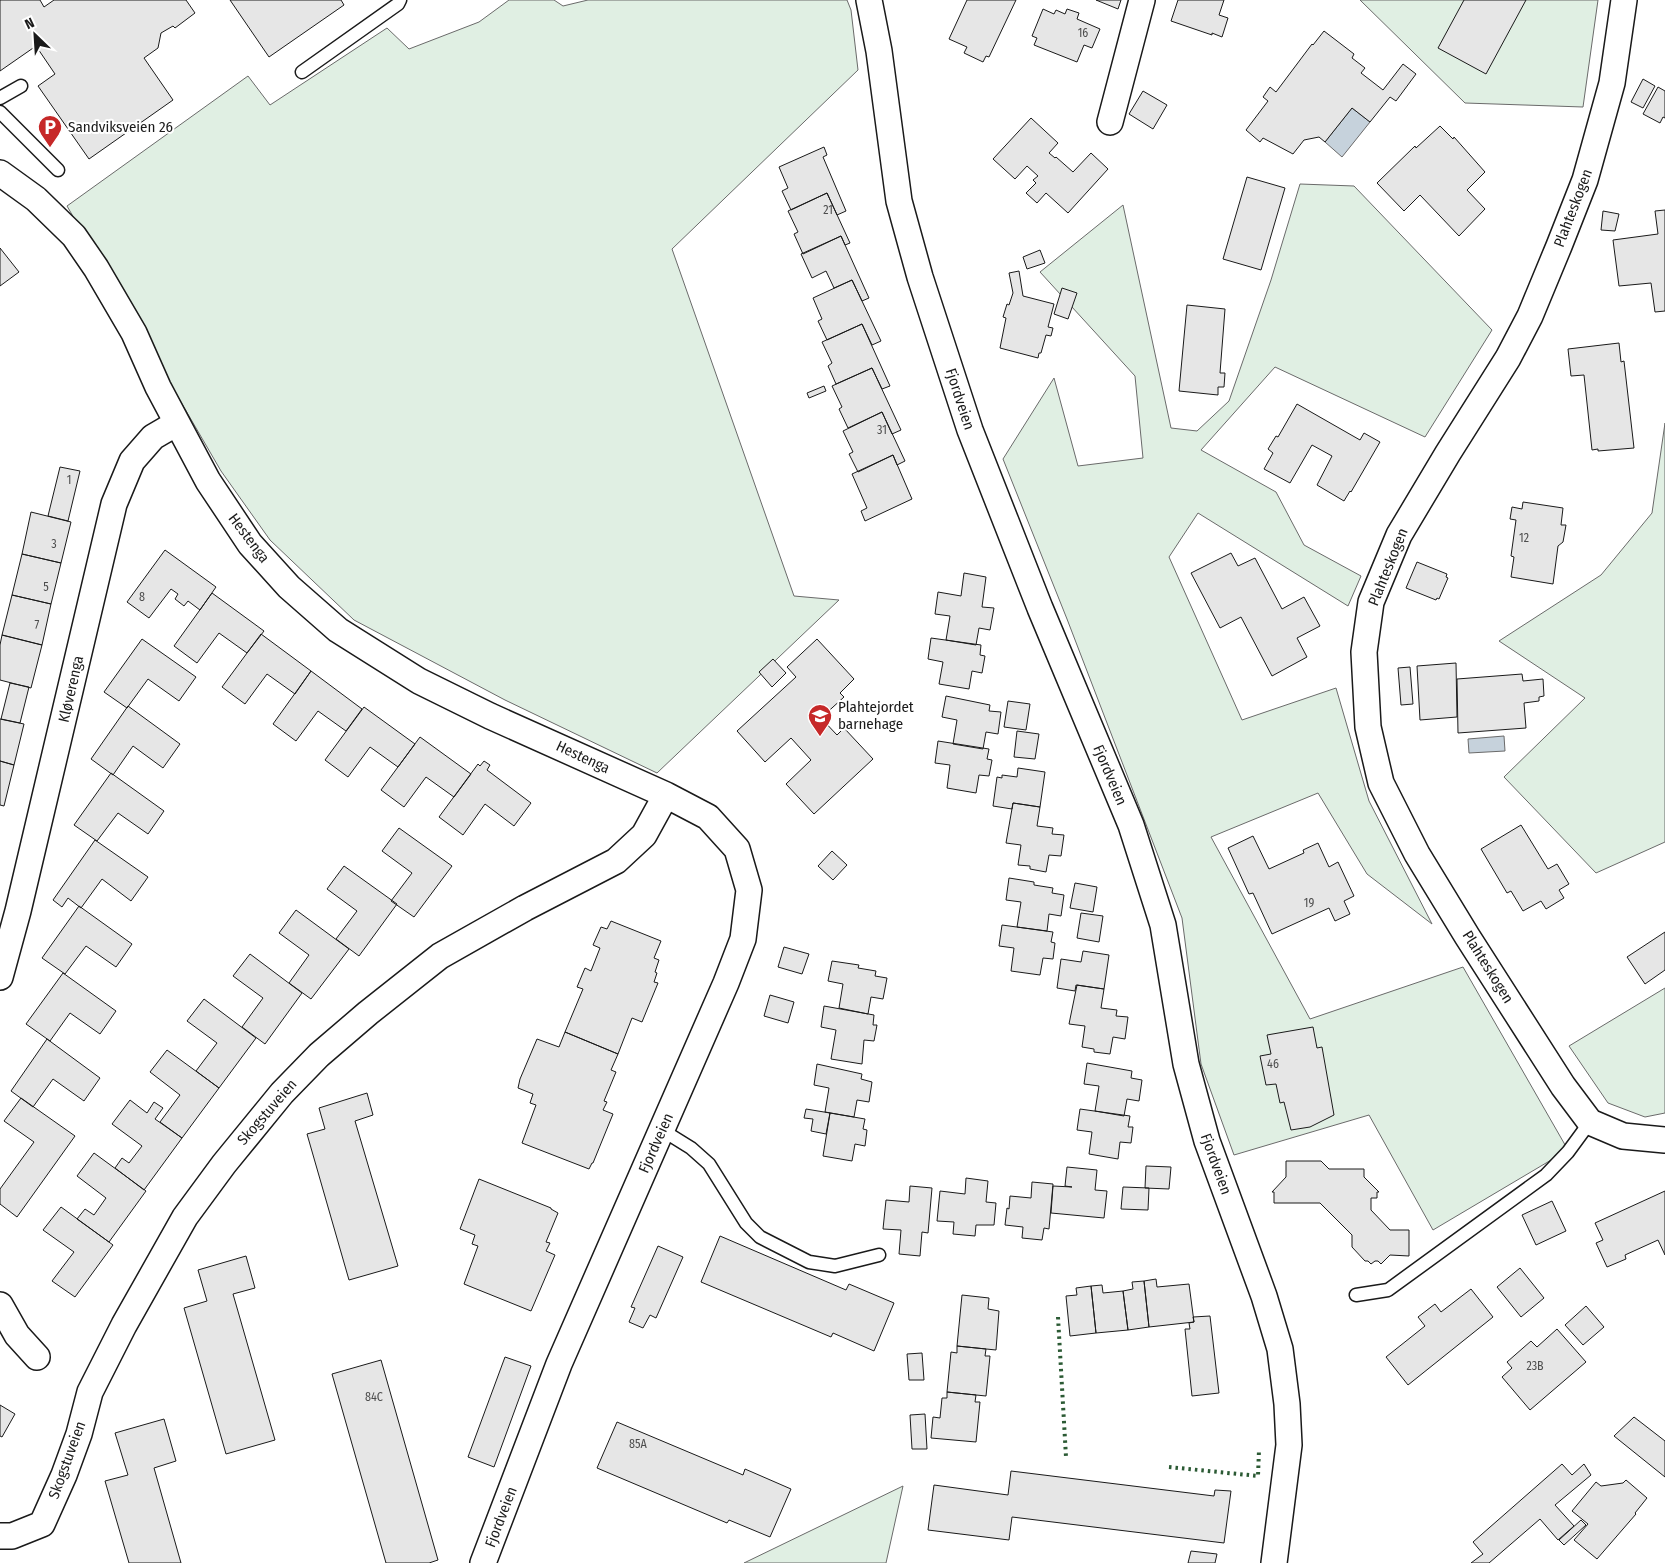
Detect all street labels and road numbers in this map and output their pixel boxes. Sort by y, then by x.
street label: Plahteskogen [1550,166,1596,250]
street label: Fjordveien [942,366,978,432]
street label: Hestenga [225,510,273,566]
street label: Plahteskogen [1364,526,1412,608]
street label: Kløverenga [55,654,87,724]
street label: Hestenga [553,737,613,777]
street label: Fjordveien [1089,742,1131,808]
street label: Plahteskogen [1459,927,1517,1007]
street label: Skogstuveien [234,1075,300,1149]
street label: Fjordveien [635,1110,677,1176]
street label: Fjordveien [1197,1131,1235,1197]
street label: Skogstuveien [45,1419,89,1501]
street label: Fjordveien [481,1484,521,1550]

